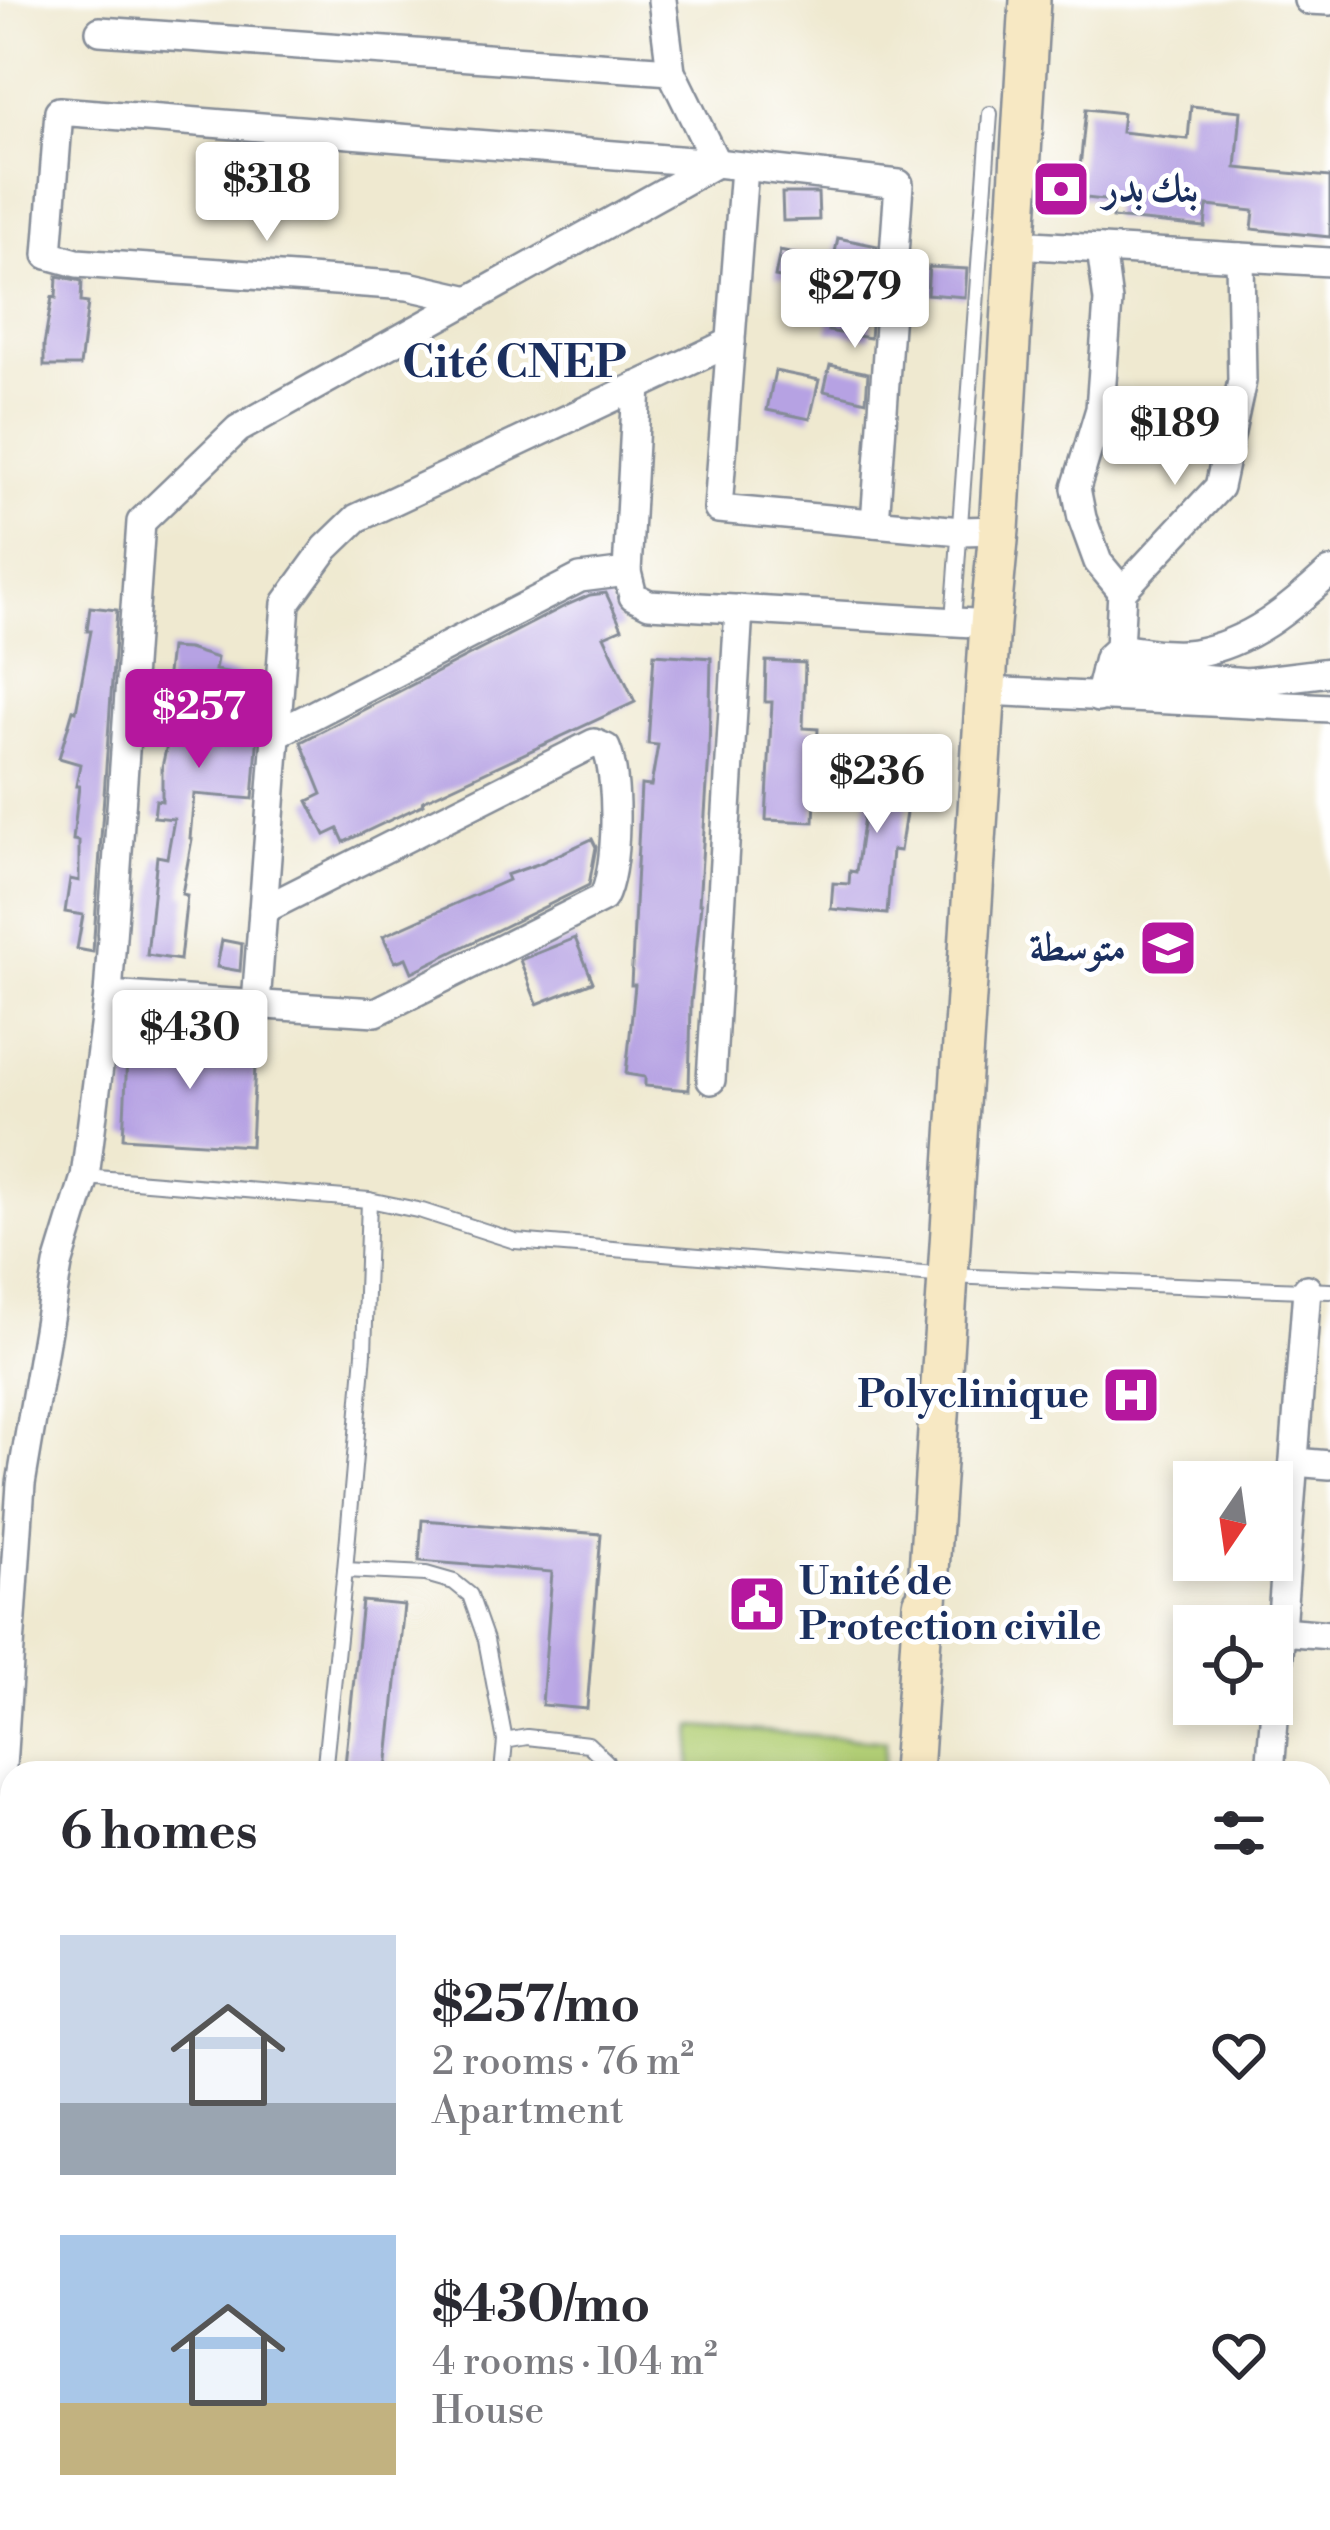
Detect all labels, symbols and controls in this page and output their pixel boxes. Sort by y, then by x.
pin: $318 [196,142,338,244]
text: $318 [223,156,311,205]
bank icon: بنك بدر [1030,158,1092,220]
place label: بنك بدر [1099,165,1198,214]
pin: $279 [784,249,926,351]
text: $279 [808,263,902,312]
district label: Cité CNEP [402,335,627,392]
pin: $189 [1104,386,1246,488]
text: $189 [1130,400,1220,449]
pin: $257 [128,669,270,771]
text: $257 [152,683,246,732]
pin: $236 [806,734,948,836]
text: $236 [829,748,925,797]
school or university icon: متوسطة [1137,917,1199,979]
place label: متوسطة [1029,924,1126,973]
pin: $430 [119,990,261,1092]
text: $430 [139,1004,241,1053]
hospital icon: Polyclinique [1100,1364,1162,1426]
place label: Polyclinique [858,1371,1089,1420]
north arrow [1173,1461,1293,1581]
map controls [1173,1461,1293,1725]
place label: Unité de Protection civile [799,1558,1102,1652]
public building icon: Unité de Protection civile [726,1573,788,1635]
button: locate [1173,1605,1293,1725]
icon: filters [1206,1800,1272,1866]
text: 6 homes [60,1801,258,1865]
text: $257/mo [432,1974,640,2038]
icon: home [156,1983,300,2127]
icon: heart [1206,2022,1272,2088]
text: 2 rooms · 76 m² [432,2038,694,2087]
text: Apartment [432,2087,624,2136]
text: $430/mo [432,2274,650,2338]
icon: home [156,2283,300,2427]
icon: heart [1206,2322,1272,2388]
text: 4 rooms · 104 m² [432,2338,718,2387]
text: House [432,2387,544,2436]

